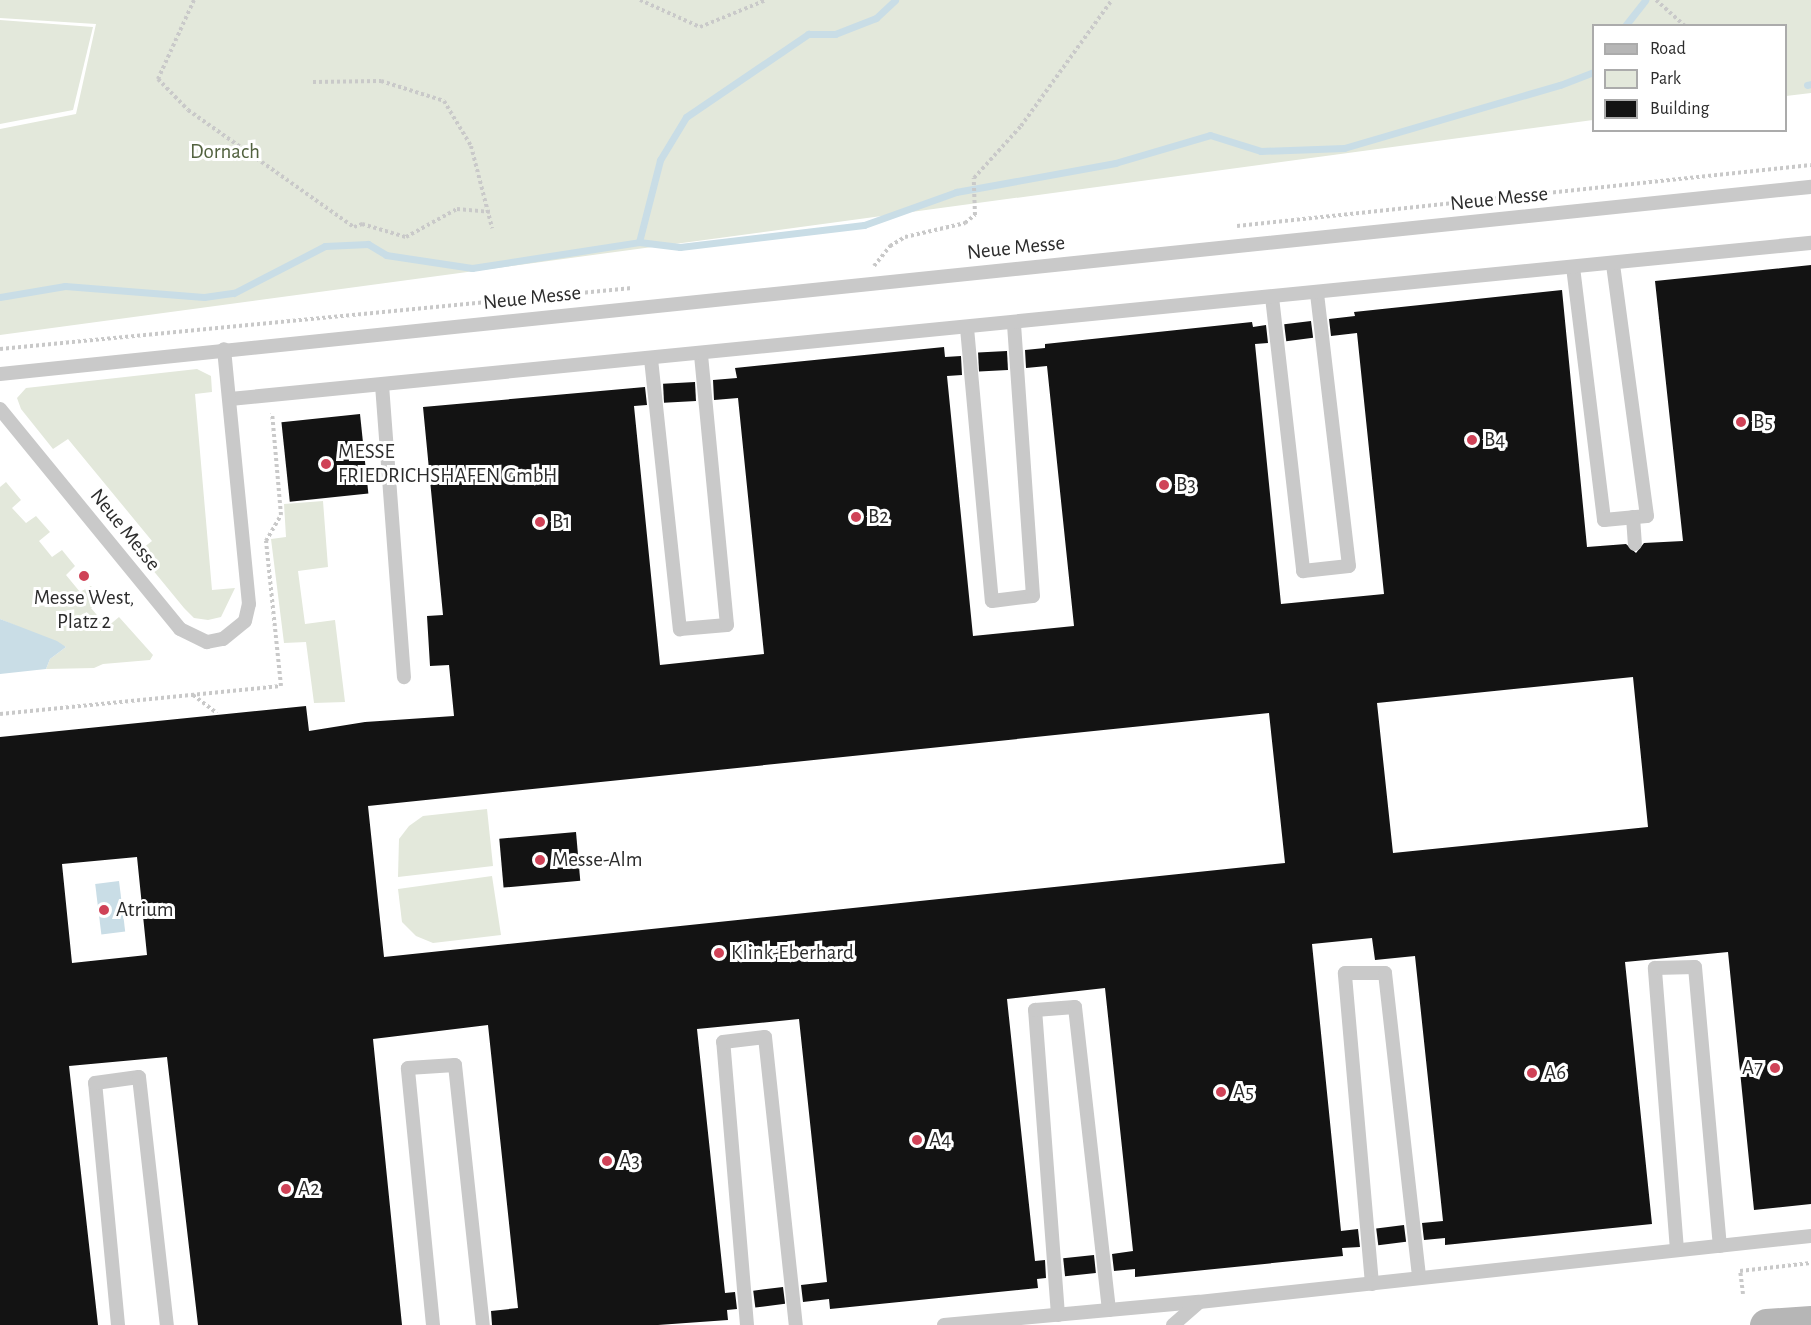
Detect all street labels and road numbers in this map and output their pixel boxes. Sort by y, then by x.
street label: Neue Messe [1449,181,1549,217]
street label: Neue Messe [966,230,1066,266]
street label: Neue Messe [482,280,582,316]
street label: Neue Messe [84,484,166,576]

